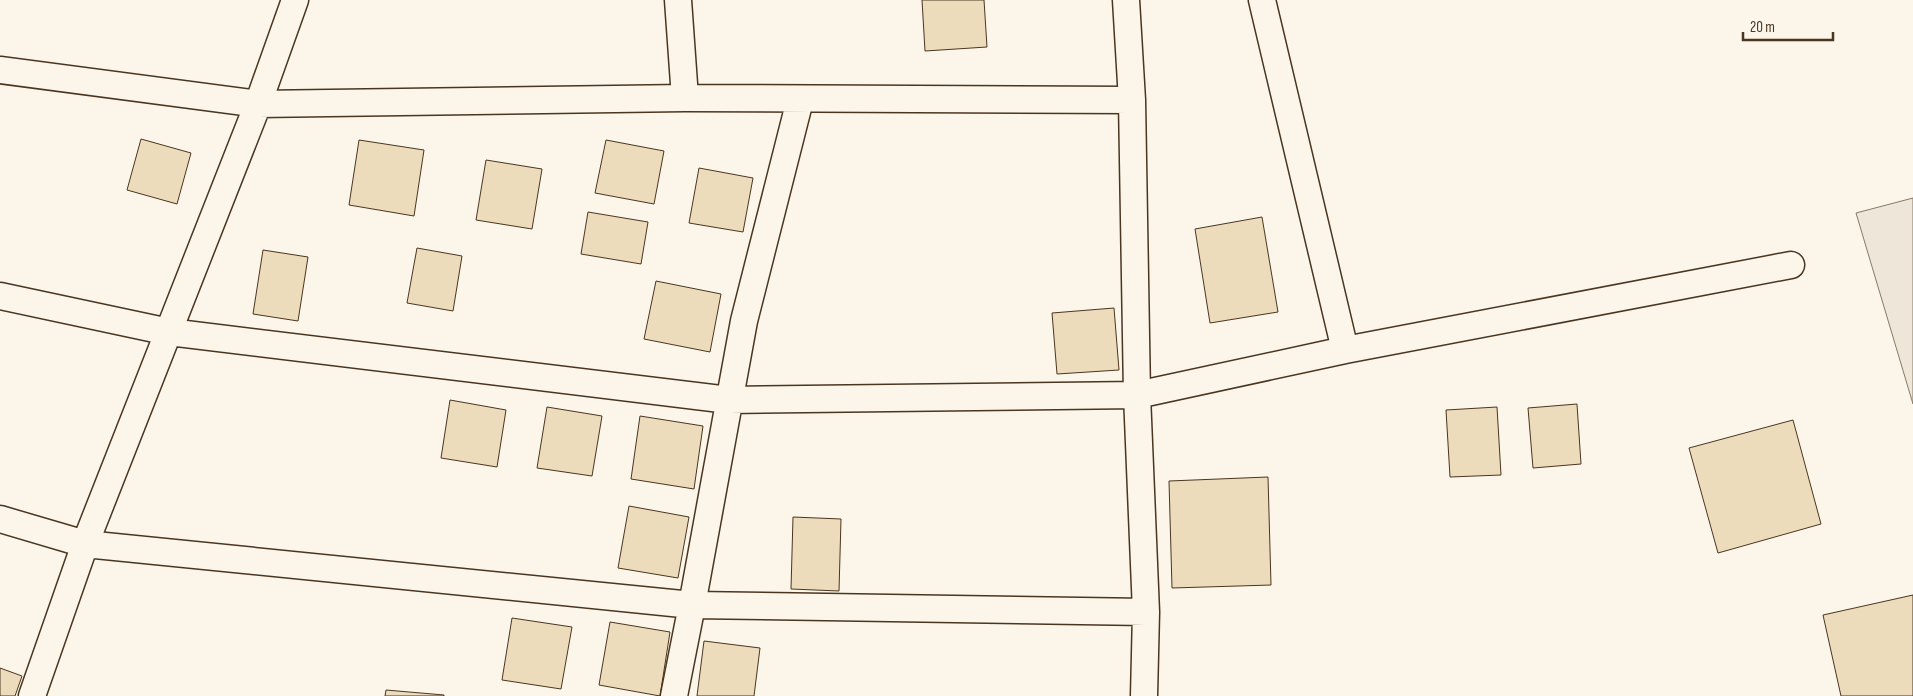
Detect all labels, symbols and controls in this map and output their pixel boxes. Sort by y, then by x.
scale bar [1743,10,1833,42]
text: 20 m [1750,18,1775,37]

